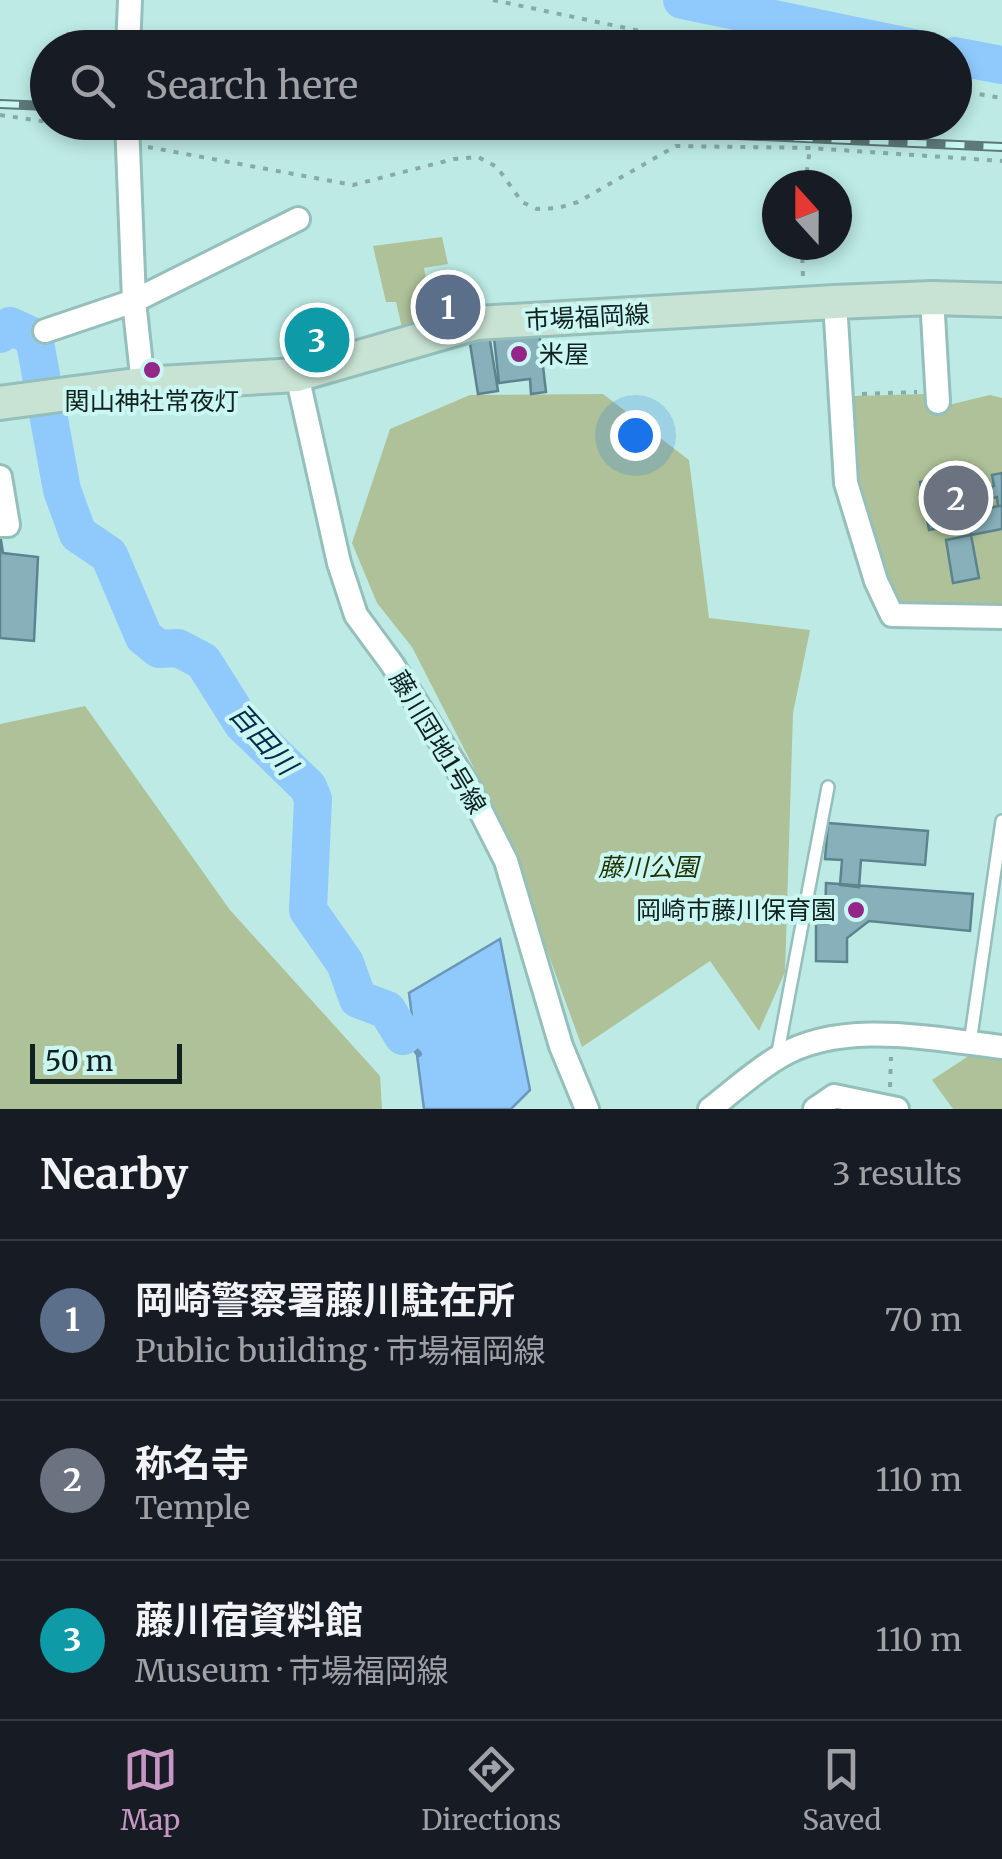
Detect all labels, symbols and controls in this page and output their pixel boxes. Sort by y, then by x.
search box [30,30,972,140]
icon: search [65,58,120,113]
text: Search here [145,62,358,109]
north arrow [762,170,852,260]
pin: 1 [416,270,480,344]
street label: 市場福岡線 [524,298,650,336]
pin: 3 [284,302,350,378]
place label: 米屋 [539,338,589,370]
marker: 米屋 [508,343,530,365]
marker: 関山神社常夜灯 [141,359,163,381]
place label: 関山神社常夜灯 [64,385,240,417]
your location [610,410,661,461]
pin: 2 [924,460,988,536]
street label: 藤川団地1号線 [383,665,493,819]
water label: 百田川 [222,696,306,784]
park label: 藤川公園 [598,851,701,883]
place label: 岡崎市藤川保育園 [636,894,836,926]
marker: 岡崎市藤川保育園 [845,899,867,921]
scale bar [30,1039,182,1084]
text: 50 m [45,1043,113,1079]
text: Nearby [40,1148,188,1200]
text: 3 results [832,1154,962,1194]
text: 岡崎警察署藤川駐在所 [135,1277,515,1324]
text: 1 [65,1300,80,1340]
text: 70 m [885,1300,962,1340]
text: Public building · 市場福岡線 [135,1331,546,1371]
text: 称名寺 [135,1440,249,1487]
text: 2 [63,1460,82,1500]
text: 110 m [875,1460,962,1500]
text: Temple [135,1488,250,1528]
text: 藤川宿資料館 [135,1597,363,1644]
text: 3 [63,1620,82,1660]
text: 110 m [875,1620,962,1660]
text: Museum · 市場福岡線 [135,1651,449,1691]
tab: Map [120,1742,180,1838]
tab: Directions [421,1742,561,1838]
tab: Saved [802,1742,881,1838]

